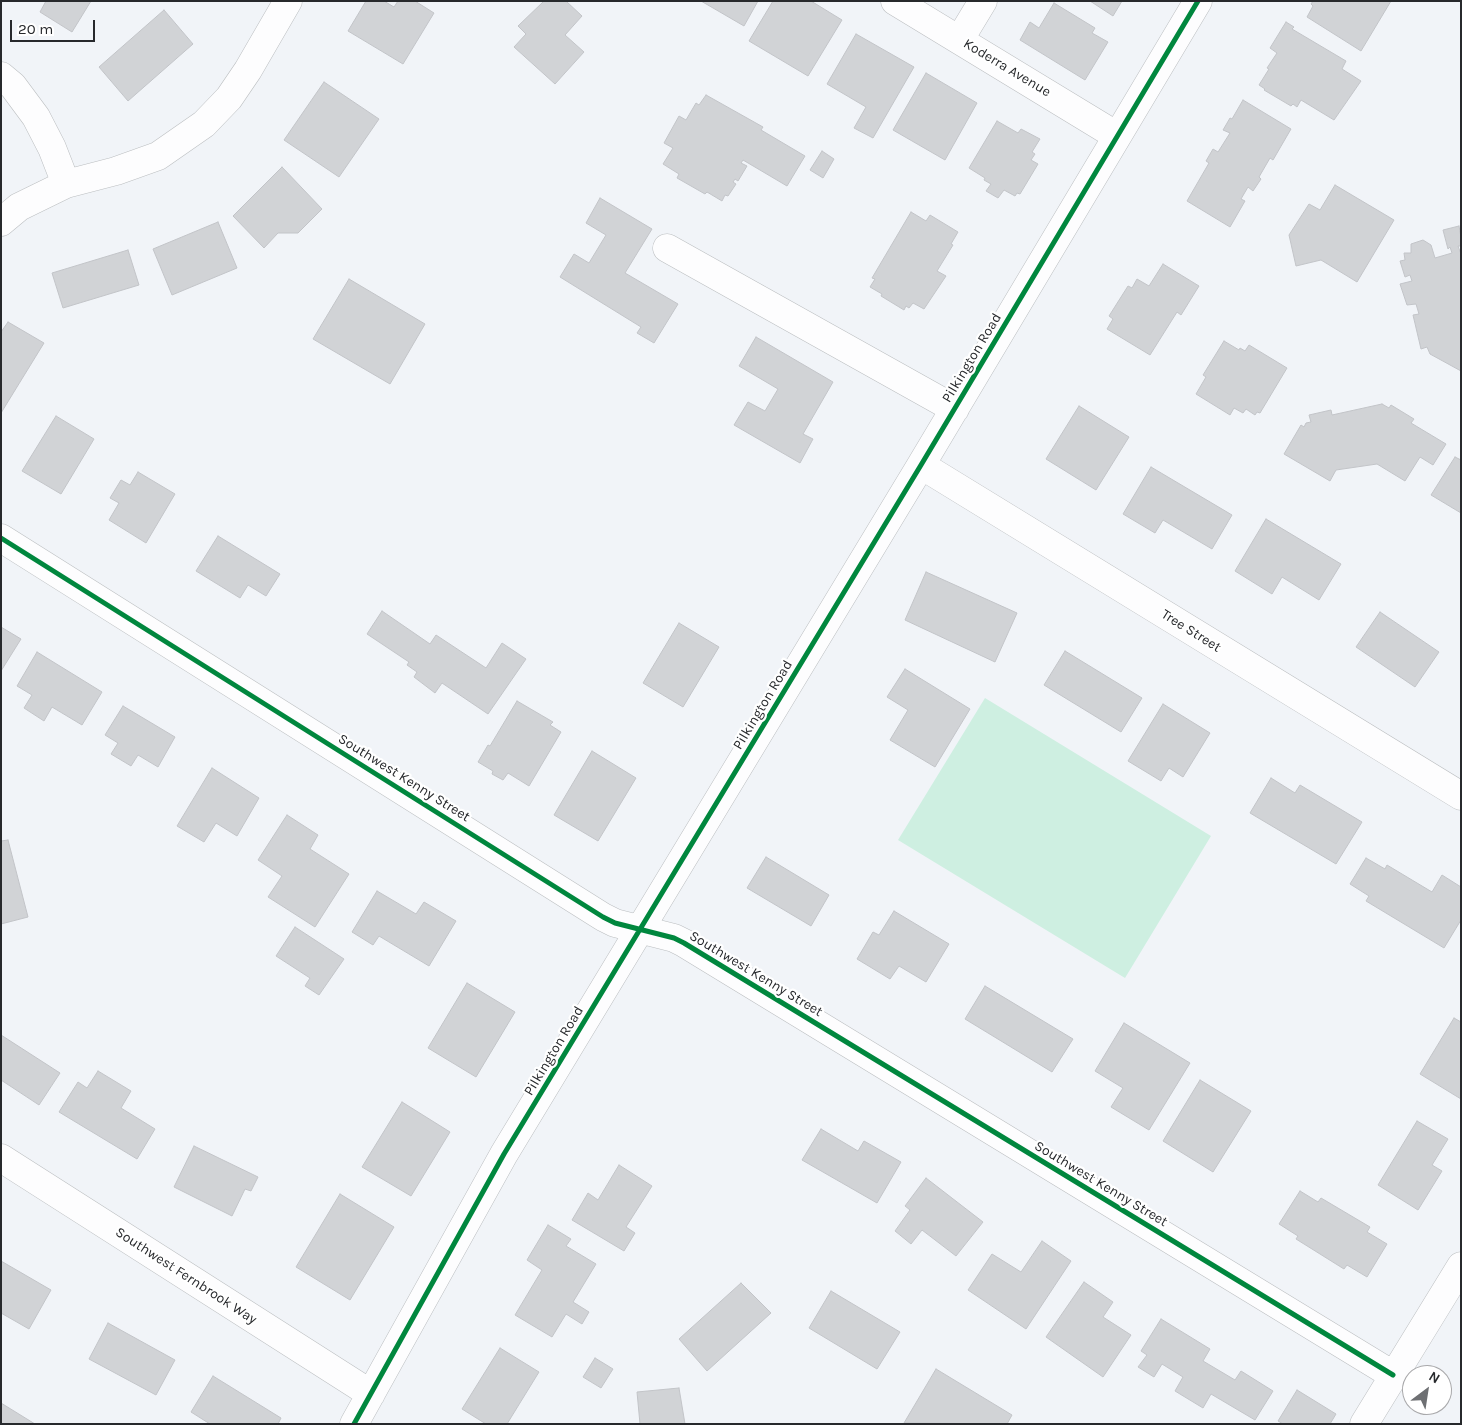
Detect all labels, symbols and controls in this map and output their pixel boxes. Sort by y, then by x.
scale bar [12,10,98,42]
text: 20 m [18,20,53,38]
street label: Koderra Avenue [960,35,1054,101]
street label: Pilkington Road [939,310,1005,406]
street label: Tree Street [1158,606,1224,656]
street label: Pilkington Road [730,657,796,753]
street label: Southwest Kenny Street [335,730,473,826]
street label: Southwest Kenny Street [686,928,826,1020]
street label: Pilkington Road [521,1003,587,1099]
street label: Southwest Kenny Street [1031,1138,1171,1230]
street label: Southwest Fernbrook Way [112,1224,260,1328]
north arrow [1402,1365,1452,1415]
text: N [1426,1368,1443,1387]

